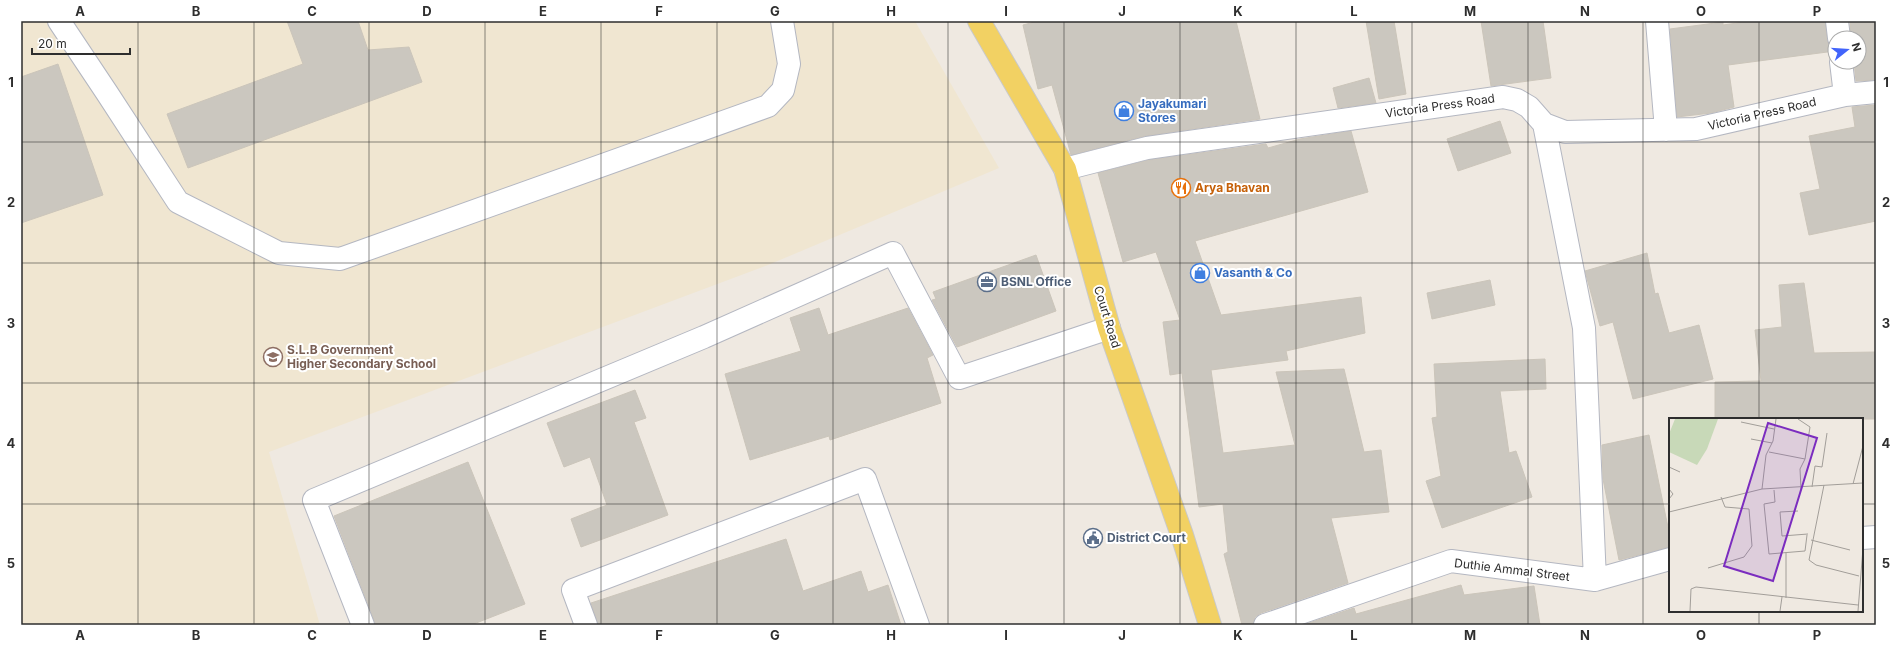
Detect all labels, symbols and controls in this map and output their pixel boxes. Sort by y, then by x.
text: A [75,3,85,19]
text: B [192,3,201,19]
text: C [307,3,317,19]
text: D [422,3,432,19]
text: E [539,3,547,19]
text: F [655,3,663,19]
text: G [770,3,780,19]
text: H [886,3,896,19]
text: I [1004,3,1008,19]
text: J [1118,3,1126,19]
text: K [1233,3,1243,19]
text: L [1350,3,1358,19]
text: M [1464,3,1476,19]
text: N [1580,3,1590,19]
text: O [1696,3,1706,19]
text: P [1813,3,1821,19]
scale bar [32,30,130,56]
north arrow [1827,30,1867,70]
text: 20 m [38,36,67,51]
text: N [1849,41,1864,53]
text: 1 [8,74,14,90]
text: 1 [1883,74,1889,90]
street label: Victoria Press Road [1384,90,1496,121]
street label: Victoria Press Road [1706,94,1818,133]
place label: Jayakumari Stores [1138,96,1206,125]
shop icon: Jayakumari Stores [1113,100,1135,122]
restaurant icon: Arya Bhavan [1170,177,1192,199]
place label: Arya Bhavan [1195,180,1270,195]
text: 2 [7,194,15,210]
text: 2 [1882,194,1890,210]
shop icon: Vasanth & Co [1189,262,1211,284]
place label: Vasanth & Co [1214,265,1292,280]
office icon: BSNL Office [976,271,998,293]
place label: BSNL Office [1001,274,1071,289]
street label: Court Road [1091,284,1124,350]
text: 3 [7,315,15,331]
text: 3 [1882,315,1890,331]
place label: S.L.B Government Higher Secondary School [287,342,436,371]
school or university icon: S.L.B Government Higher Secondary School [262,346,284,368]
inset map [1669,418,1863,612]
text: 4 [7,435,16,451]
text: 4 [1882,435,1891,451]
public building icon: District Court [1082,527,1104,549]
place label: District Court [1107,530,1186,545]
text: 5 [7,555,15,571]
street label: Duthie Ammal Street [1453,555,1571,584]
text: 5 [1882,555,1890,571]
text: A [75,627,85,643]
text: B [192,627,201,643]
text: C [307,627,317,643]
text: D [422,627,432,643]
text: E [539,627,547,643]
text: F [655,627,663,643]
text: G [770,627,780,643]
text: H [886,627,896,643]
text: I [1004,627,1008,643]
text: J [1118,627,1126,643]
text: K [1233,627,1243,643]
text: L [1350,627,1358,643]
text: M [1464,627,1476,643]
text: N [1580,627,1590,643]
text: O [1696,627,1706,643]
text: P [1813,627,1821,643]

